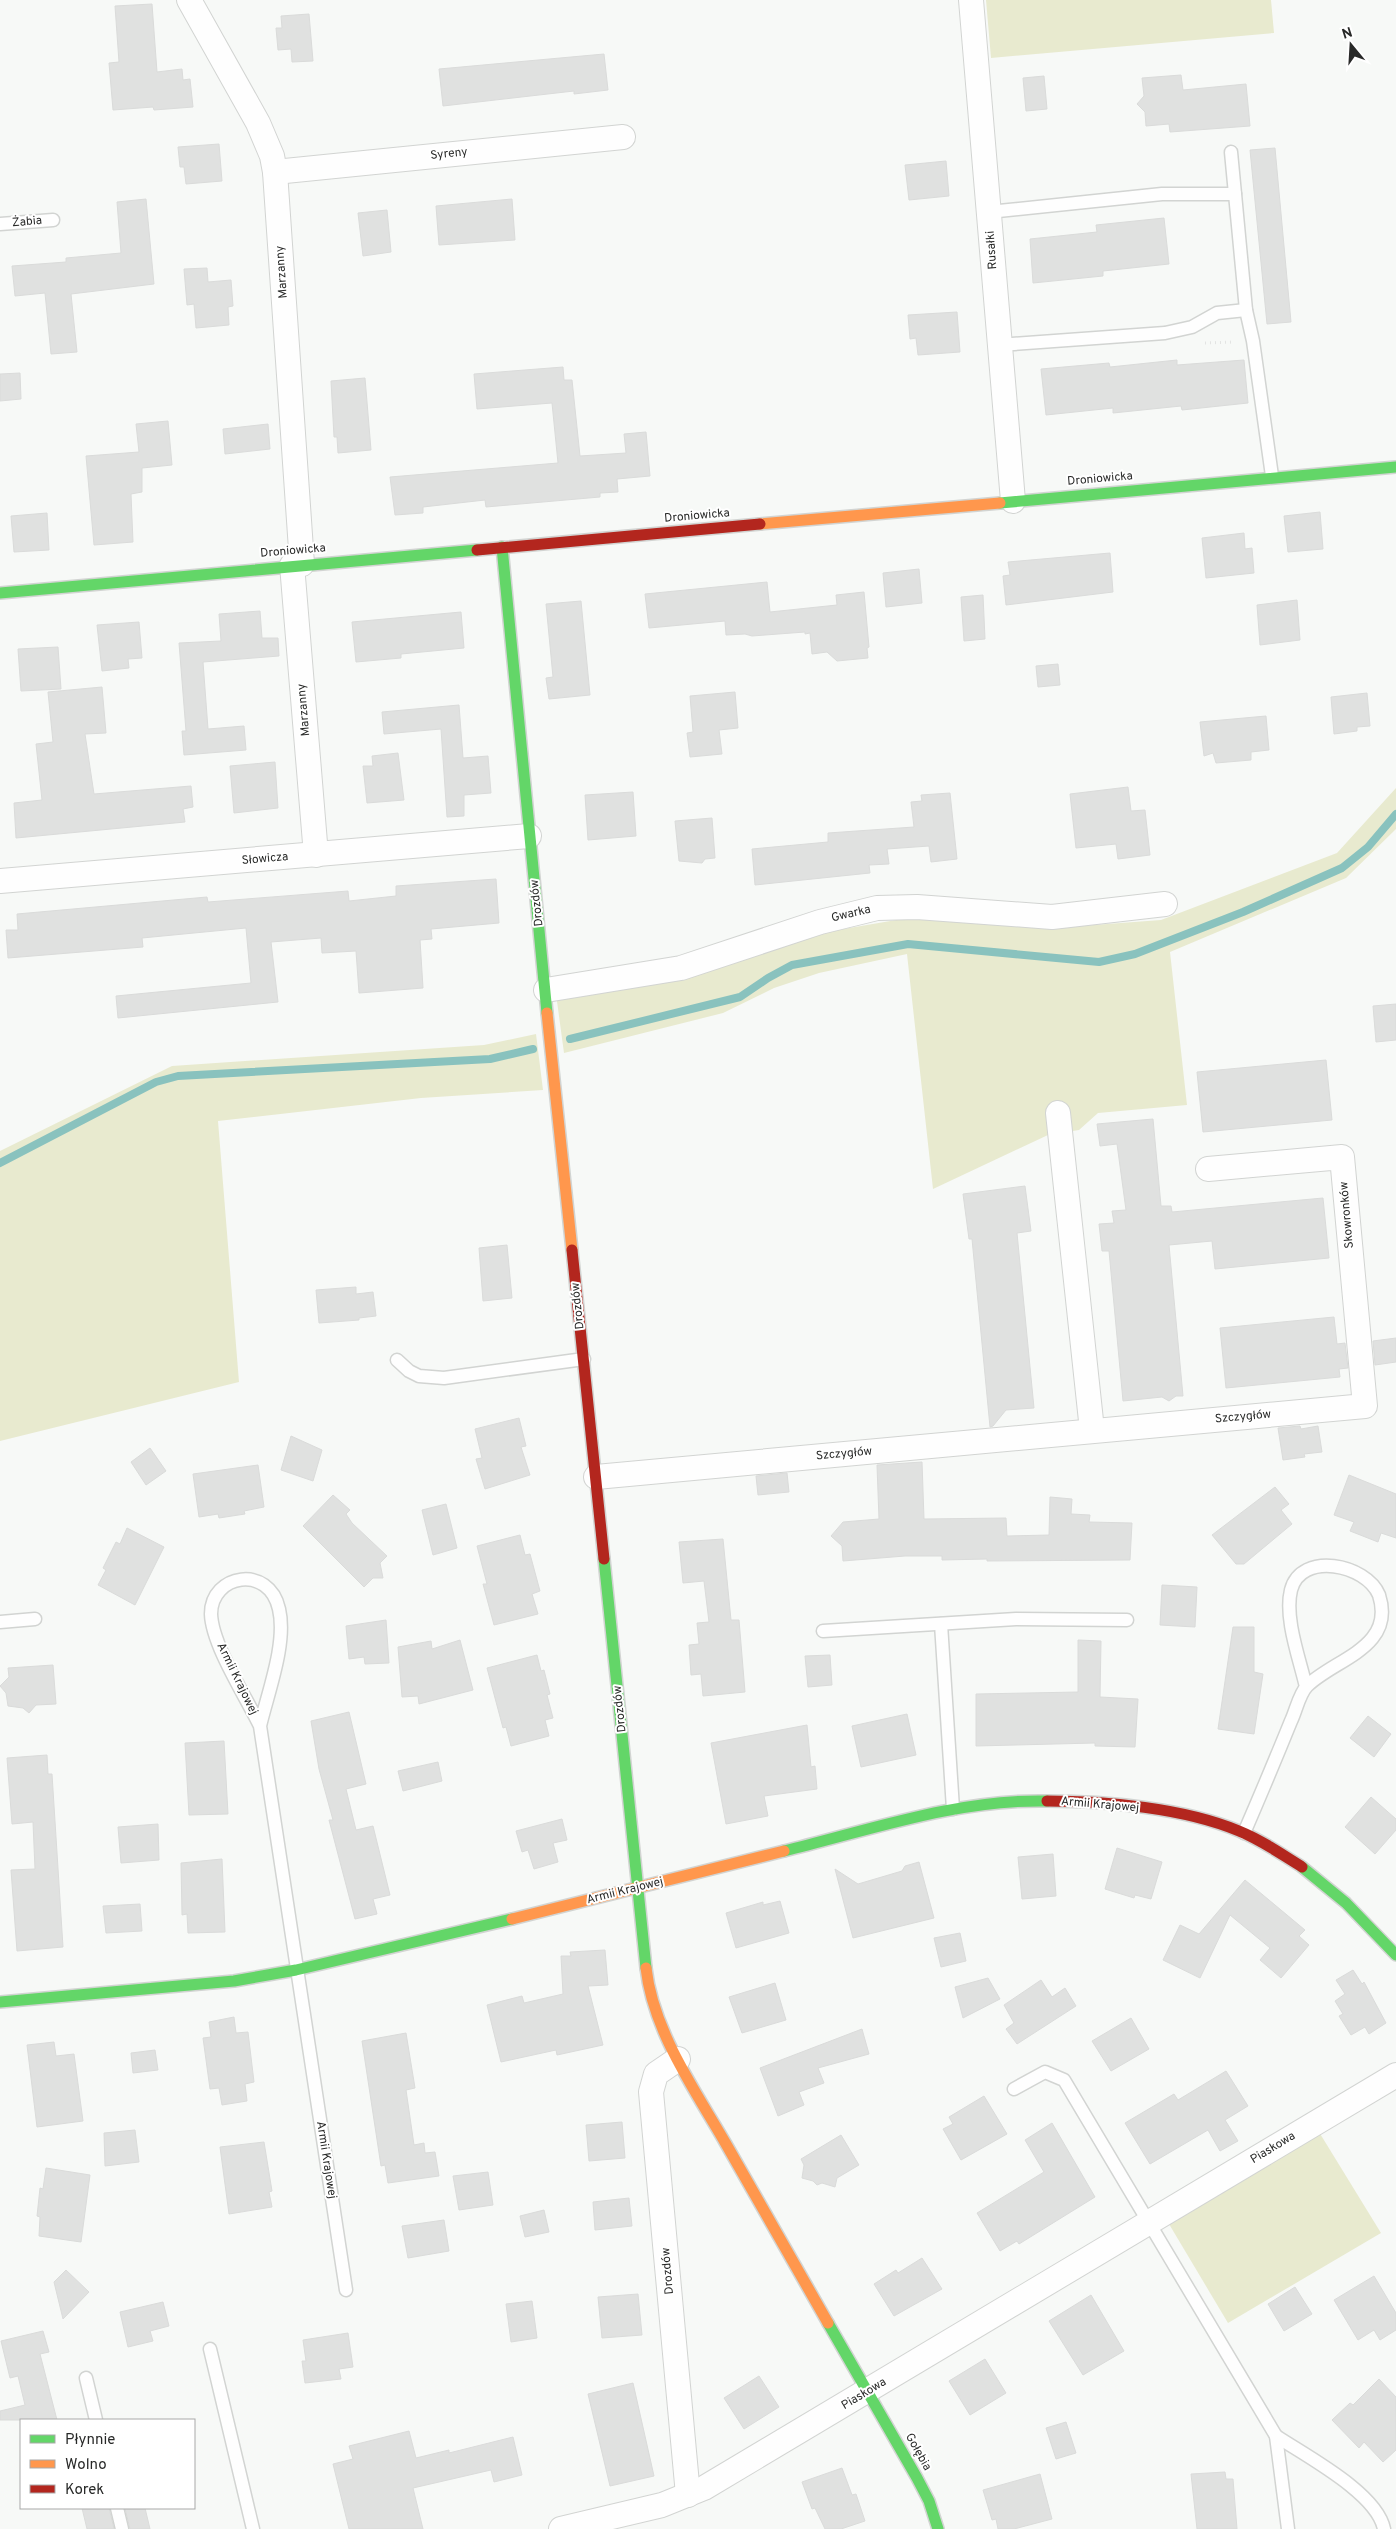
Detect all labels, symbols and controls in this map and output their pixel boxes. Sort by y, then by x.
north arrow [1326,20,1376,70]
text: N [1340,24,1355,44]
street label: Syreny [430,144,468,164]
street label: Żabia [11,213,43,231]
street label: Rusałki [983,230,1001,270]
street label: Marzanny [272,245,292,299]
street label: Droniowicka [1067,468,1133,490]
street label: Droniowicka [664,505,730,527]
street label: Droniowicka [260,540,326,562]
street label: Marzanny [294,683,314,737]
street label: Słowicza [241,849,289,869]
street label: Drozdów [527,878,547,927]
street label: Gwarka [830,902,872,926]
street label: Skowronków [1336,1180,1358,1249]
street label: Drozdów [568,1281,588,1330]
street label: Szczygłów [1214,1407,1272,1427]
street label: Szczygłów [815,1444,873,1464]
street label: Armii Krajowej [213,1640,261,1718]
street label: Drozdów [610,1684,630,1733]
street label: Armii Krajowej [1060,1794,1140,1816]
street label: Armii Krajowej [585,1874,665,1908]
street label: Armii Krajowej [312,2120,340,2200]
street label: Piaskowa [1247,2128,1299,2168]
street label: Drozdów [658,2246,678,2295]
street label: Piaskowa [838,2374,890,2414]
legend [20,2419,195,2509]
street label: Gołębia [901,2430,935,2474]
text: Płynnie [65,2431,115,2450]
text: Wolno [65,2456,107,2475]
text: Korek [65,2481,104,2500]

